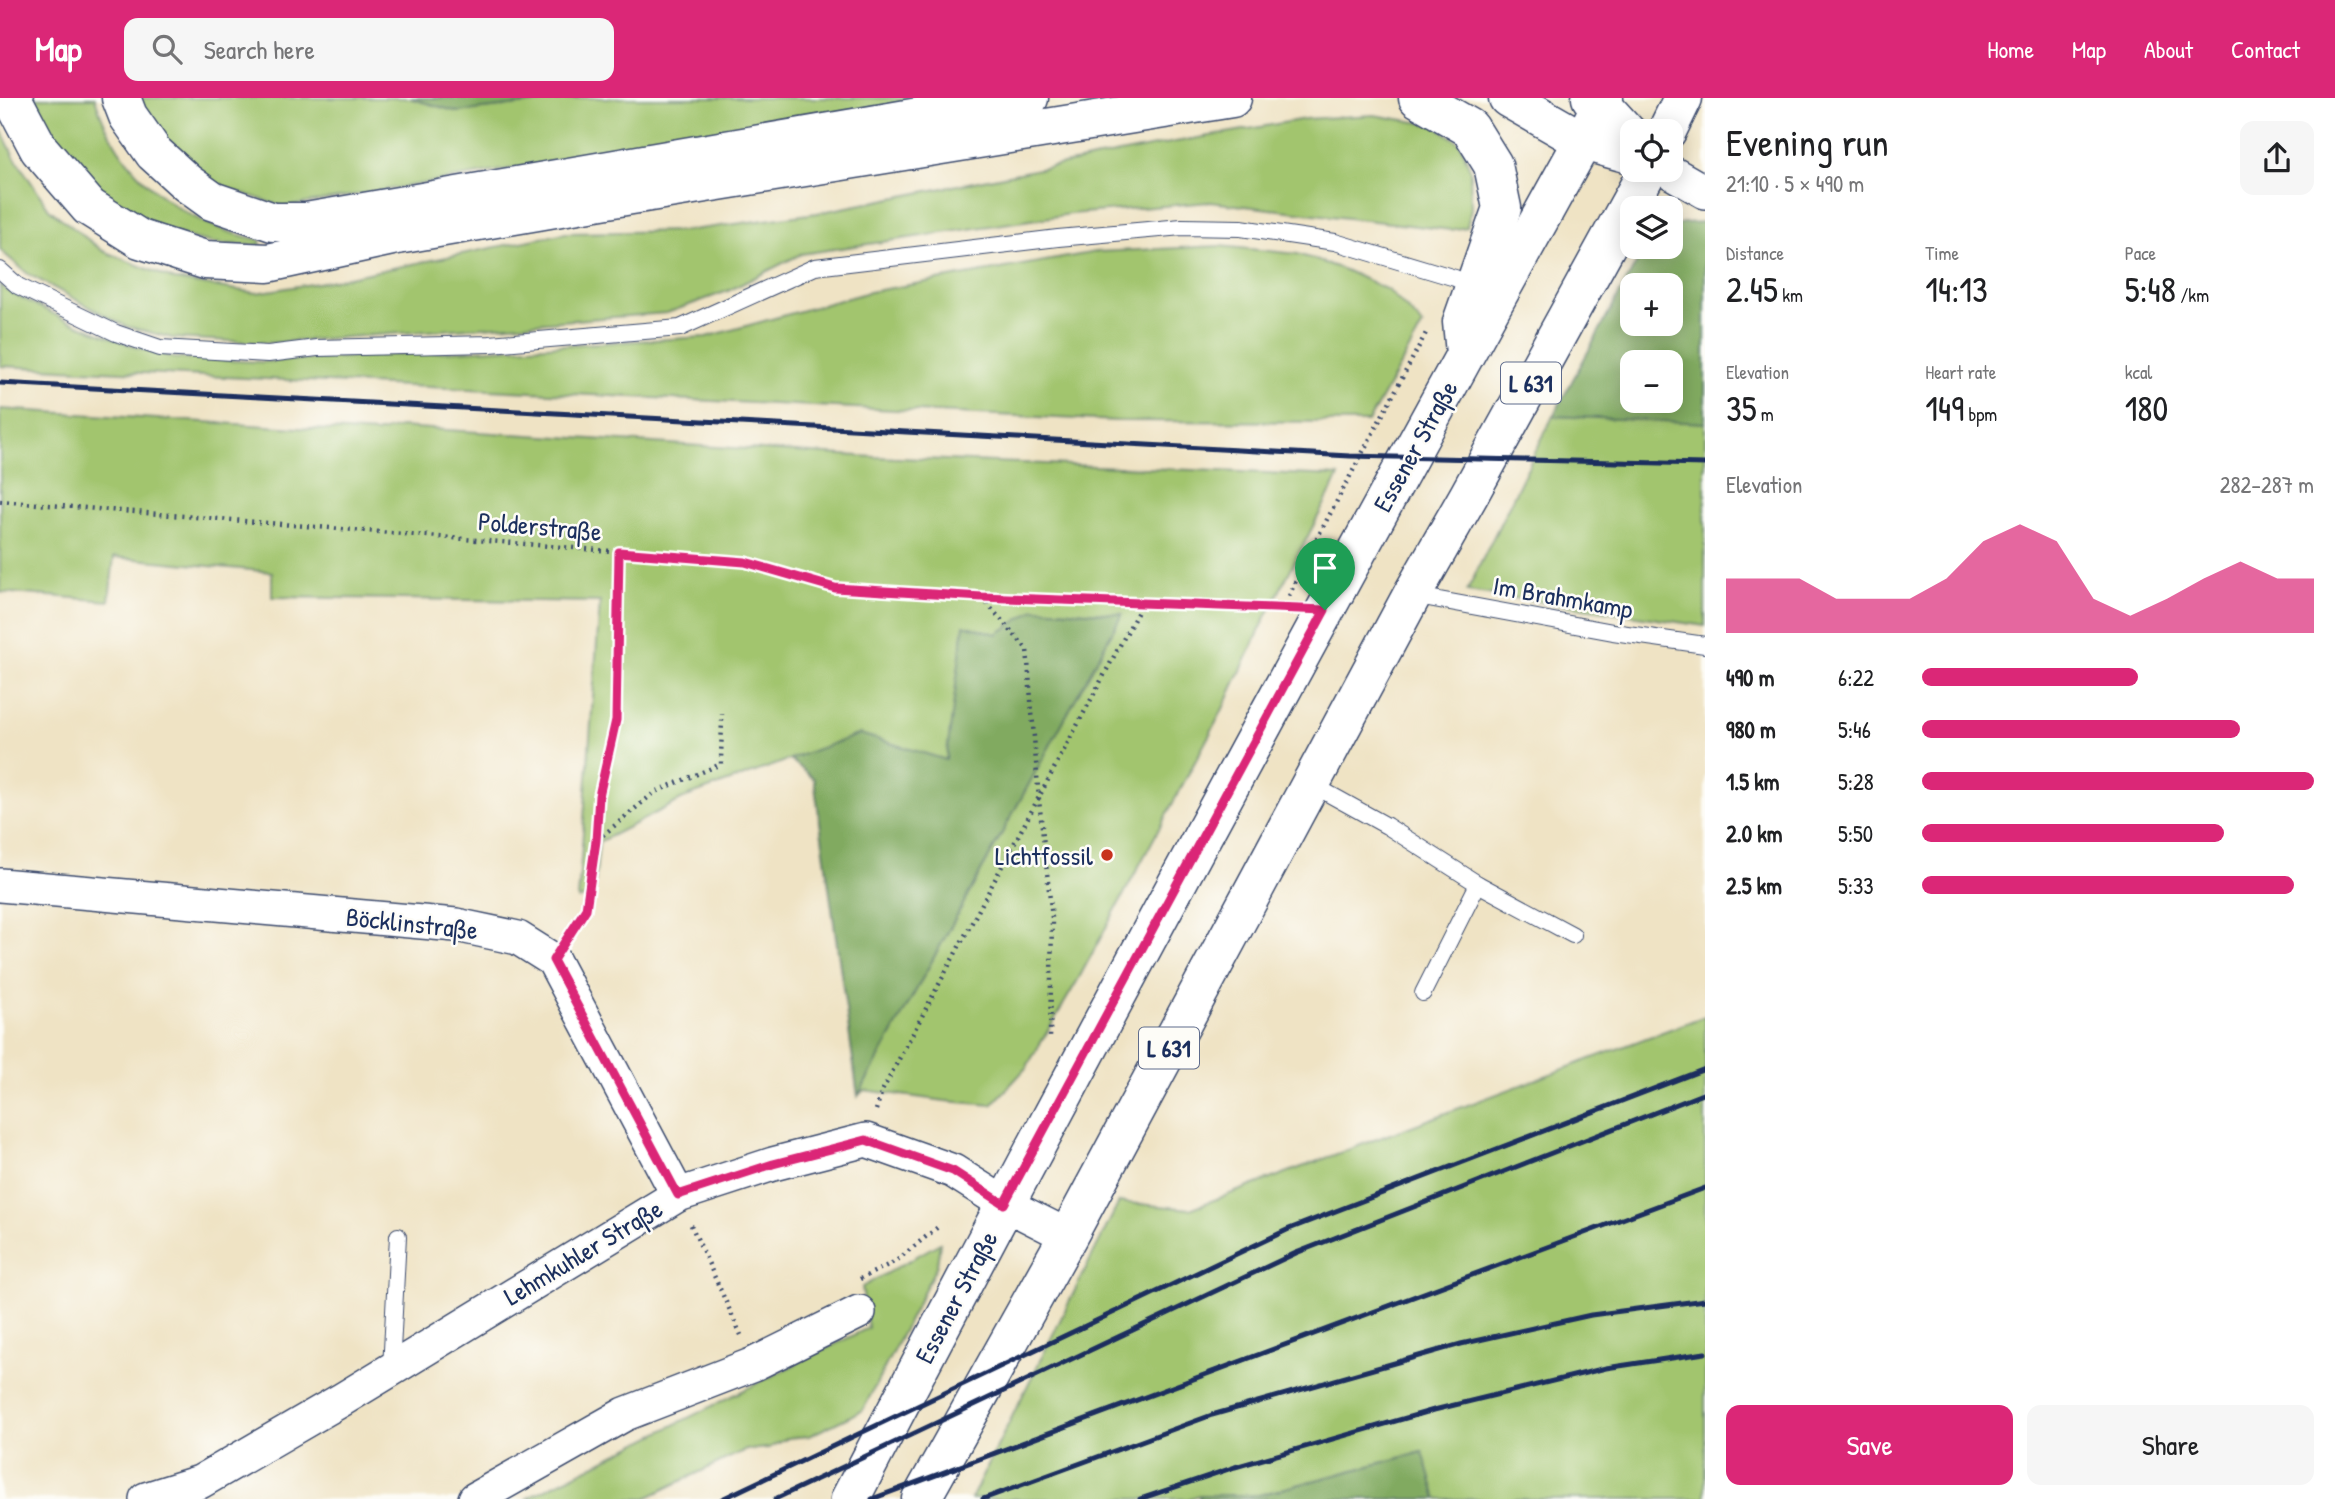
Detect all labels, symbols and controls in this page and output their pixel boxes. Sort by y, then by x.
search box [124,18,614,81]
text: Map [35,27,82,71]
icon: search [148,30,186,68]
text: Search here [204,32,315,67]
text: Home [1987,33,2034,65]
text: Map [2072,33,2106,65]
text: About [2144,33,2193,65]
text: Contact [2231,33,2300,65]
text: Evening run [1726,116,1889,168]
map controls [1620,119,1683,413]
button: locate [1620,119,1683,182]
button: share [2240,121,2314,195]
text: 21:10 · 5 × 490 m [1726,168,1864,199]
button: layers [1620,196,1683,259]
text: Distance [1726,240,1784,266]
text: Time [1925,240,1959,266]
text: Pace [2125,240,2156,266]
text: 2.45 [1726,266,1778,313]
text: 14:13 [1925,266,1988,313]
text: 5:48 [2125,266,2176,313]
button: + [1620,273,1683,336]
text: km [1778,282,1803,308]
text: /km [2176,282,2209,308]
button: − [1620,350,1683,413]
text: Elevation [1726,359,1789,385]
text: Heart rate [1925,359,1996,385]
text: kcal [2125,359,2152,385]
road number: L 631 [1501,362,1561,404]
street label: Essener Straße [1365,374,1465,518]
text: 35 [1726,385,1757,432]
text: 149 [1925,385,1964,432]
text: 180 [2125,385,2168,432]
text: m [1757,401,1774,427]
text: bpm [1964,401,1997,427]
text: Elevation [1726,469,1802,500]
text: 282–287 m [2220,469,2314,500]
street label: Polderstraße [477,503,603,549]
pin [1295,538,1355,610]
icon: arrive [1306,549,1344,587]
street label: Im Brahmkamp [1490,567,1636,627]
text: 490 m [1726,662,1774,693]
text: 6:22 [1838,662,1874,693]
text: 980 m [1726,714,1776,745]
text: 5:46 [1838,714,1871,745]
text: 1.5 km [1726,766,1779,797]
text: 5:28 [1838,766,1874,797]
text: 2.0 km [1726,818,1782,849]
text: 5:50 [1838,818,1873,849]
place label: Lichtfossil [995,838,1093,873]
marker: Lichtfossil [1099,847,1115,863]
text: 2.5 km [1726,870,1782,901]
text: 5:33 [1838,870,1874,901]
street label: Böcklinstraße [344,899,480,947]
road number: L 631 [1139,1028,1199,1068]
street label: Lehmkuhler Straße [497,1191,669,1313]
street label: Essener Straße [906,1225,1006,1369]
button: Save [1726,1405,2013,1485]
button: Share [2027,1405,2314,1485]

